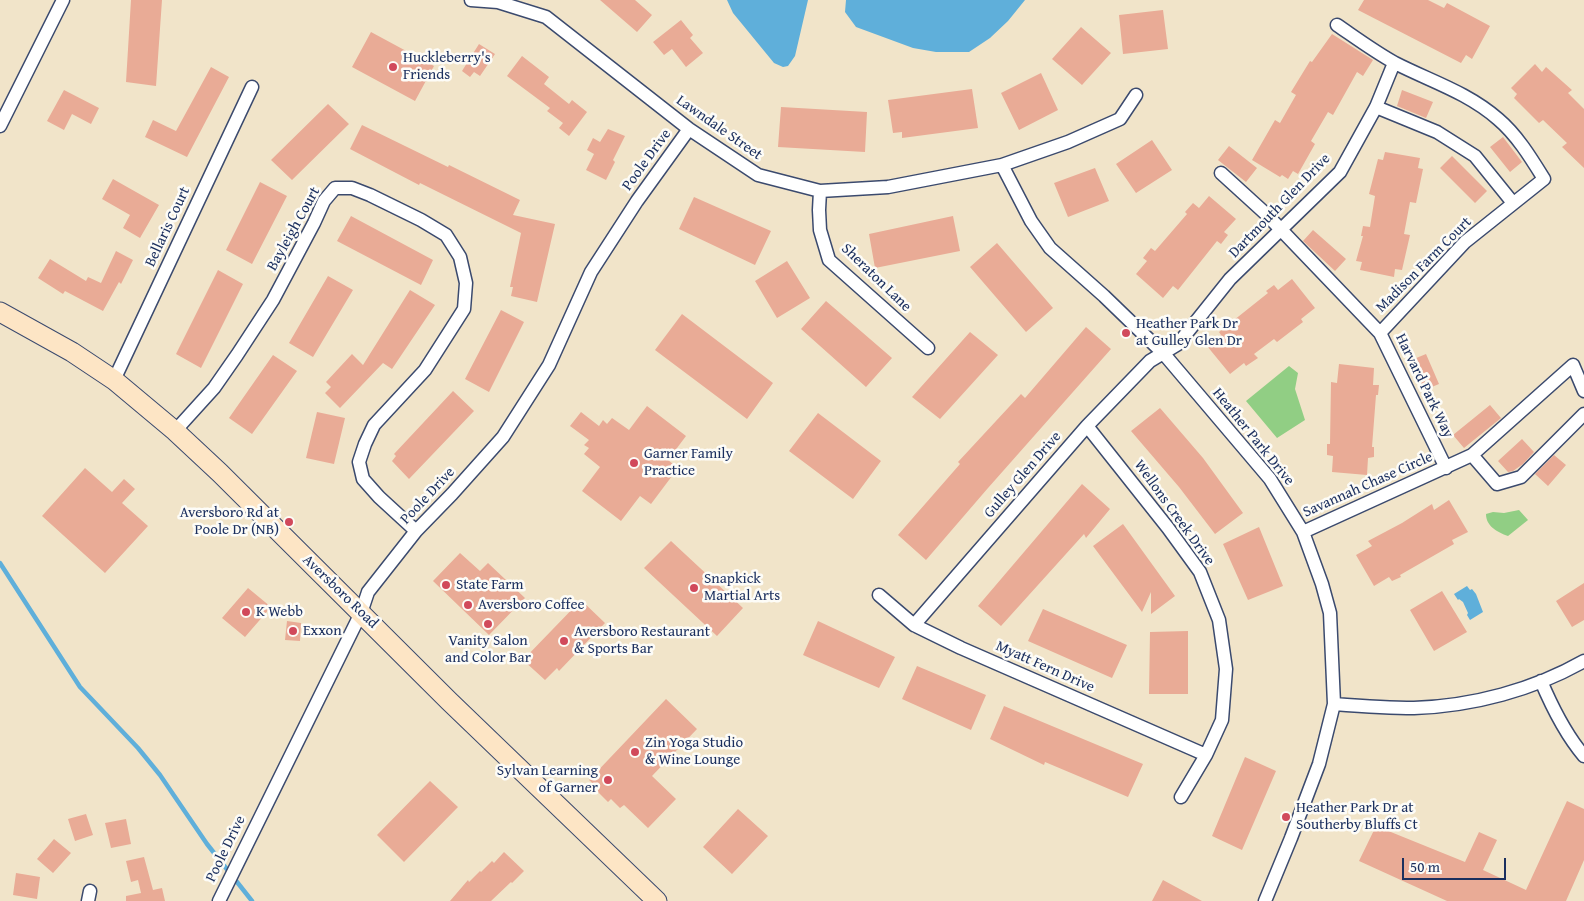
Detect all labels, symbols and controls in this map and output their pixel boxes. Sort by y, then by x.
place label: Huckleberry's Friends [403,49,491,84]
marker: Huckleberry's Friends [387,61,399,73]
street label: Lawndale Street [673,92,765,164]
street label: Poole Drive [619,126,675,194]
street label: Dartmouth Glen Drive [1226,150,1334,262]
street label: Bellaris Court [142,184,194,270]
street label: Bayleigh Court [264,184,324,274]
street label: Madison Farm Court [1372,213,1476,317]
street label: Sheraton Lane [837,240,915,316]
place label: Heather Park Dr at Gulley Glen Dr [1136,315,1242,350]
marker: Heather Park Dr at Gulley Glen Dr [1120,327,1132,339]
street label: Harvard Park Way [1391,331,1457,441]
street label: Heather Park Drive [1208,385,1298,489]
street label: Gulley Glen Drive [981,428,1065,522]
place label: Garner Family Practice [644,445,733,480]
street label: Savannah Chase Circle [1300,448,1436,522]
marker: Garner Family Practice [628,457,640,469]
street label: Wellons Creek Drive [1130,457,1218,569]
street label: Poole Drive [397,464,459,528]
place label: Aversboro Rd at Poole Dr (NB) [180,504,279,539]
marker: Aversboro Rd at Poole Dr (NB) [283,516,295,528]
street label: Aversboro Road [298,551,382,633]
place label: Snapkick Martial Arts [704,570,780,605]
place label: State Farm [456,576,524,594]
marker: State Farm [440,579,452,591]
marker: Snapkick Martial Arts [688,582,700,594]
place label: Aversboro Coffee [478,596,584,614]
marker: Aversboro Coffee [462,599,474,611]
place label: K Webb [256,603,303,621]
marker: K Webb [240,606,252,618]
marker: Vanity Salon and Color Bar [482,618,494,630]
place label: Exxon [303,622,342,640]
place label: Aversboro Restaurant & Sports Bar [574,623,710,658]
marker: Exxon [287,625,299,637]
place label: Vanity Salon and Color Bar [445,632,531,667]
marker: Aversboro Restaurant & Sports Bar [558,635,570,647]
street label: Myatt Fern Drive [993,637,1097,697]
place label: Zin Yoga Studio & Wine Lounge [645,734,743,769]
marker: Zin Yoga Studio & Wine Lounge [629,746,641,758]
place label: Sylvan Learning of Garner [497,762,598,797]
marker: Sylvan Learning of Garner [602,774,614,786]
place label: Heather Park Dr at Southerby Bluffs Ct [1296,799,1418,834]
marker: Heather Park Dr at Southerby Bluffs Ct [1280,811,1292,823]
street label: Poole Drive [202,813,250,885]
scale bar [1404,848,1508,880]
text: 50 m [1410,856,1440,877]

